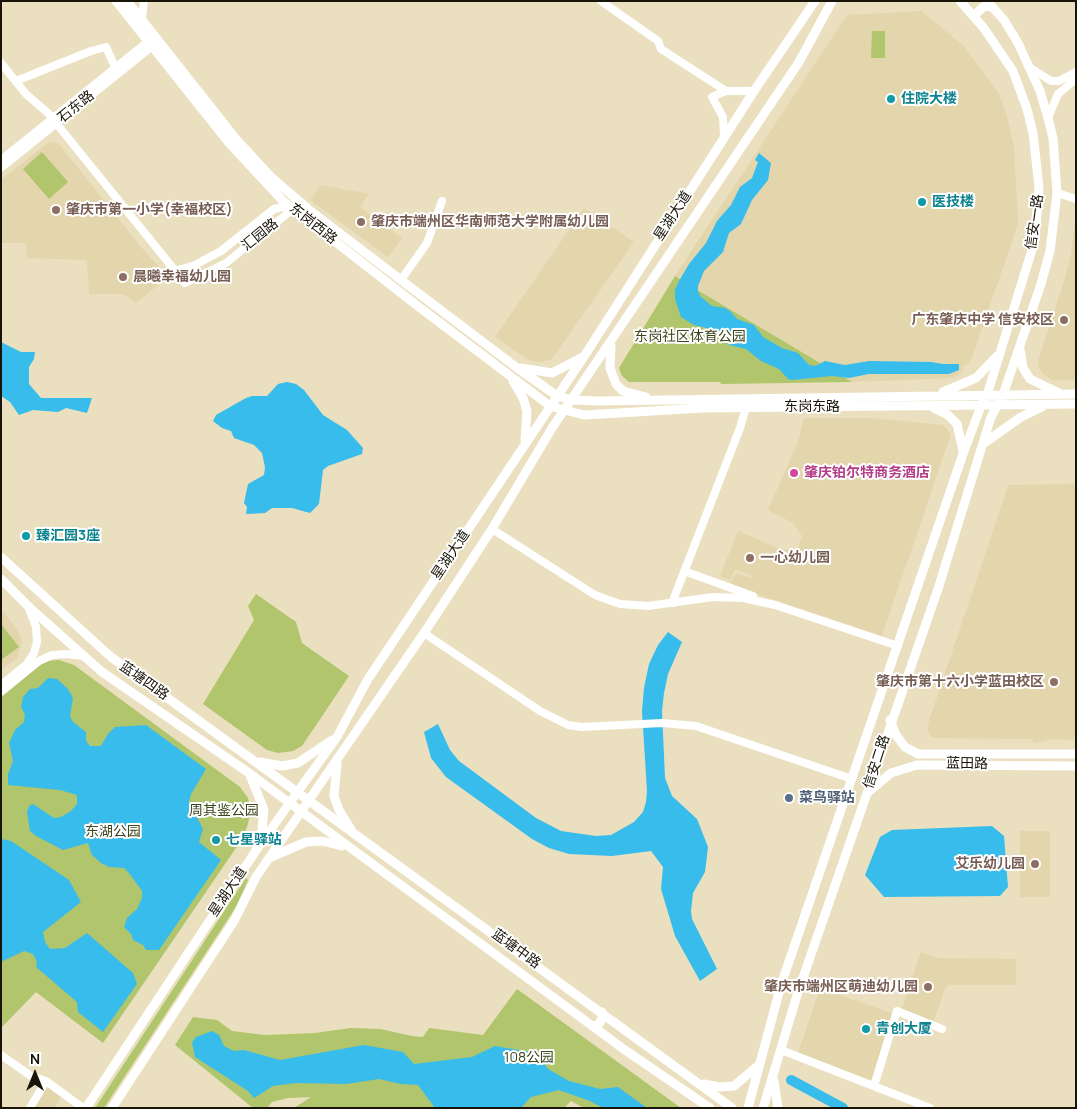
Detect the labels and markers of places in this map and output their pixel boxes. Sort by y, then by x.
place label: 住院大楼 [901,91,957,107]
marker: 住院大楼 [885,93,897,105]
place label: 医技楼 [932,194,974,210]
marker: 医技楼 [916,196,928,208]
place label: 肇庆市第一小学(幸福校区) [66,202,233,218]
marker: 肇庆市第一小学(幸福校区) [50,204,62,216]
place label: 肇庆市端州区华南师范大学附属幼儿园 [371,214,609,230]
marker: 肇庆市端州区华南师范大学附属幼儿园 [355,216,367,228]
place label: 晨曦幸福幼儿园 [133,269,231,285]
marker: 晨曦幸福幼儿园 [117,271,129,283]
place label: 广东肇庆中学 信安校区 [911,312,1054,328]
marker: 广东肇庆中学 信安校区 [1058,314,1070,326]
place label: 肇庆铂尔特商务酒店 [804,465,930,481]
marker: 肇庆铂尔特商务酒店 [788,467,800,479]
place label: 臻汇园3座 [36,528,100,544]
marker: 臻汇园3座 [20,530,32,542]
place label: 一心幼儿园 [760,550,830,566]
marker: 一心幼儿园 [744,552,756,564]
place label: 肇庆市第十六小学蓝田校区 [876,674,1044,690]
marker: 肇庆市第十六小学蓝田校区 [1048,676,1060,688]
place label: 菜鸟驿站 [799,790,855,806]
marker: 菜鸟驿站 [783,792,795,804]
place label: 七星驿站 [226,832,282,848]
marker: 七星驿站 [210,834,222,846]
place label: 艾乐幼儿园 [955,856,1025,872]
marker: 艾乐幼儿园 [1029,858,1041,870]
place label: 肇庆市端州区萌迪幼儿园 [764,979,918,995]
marker: 肇庆市端州区萌迪幼儿园 [922,981,934,993]
place label: 青创大厦 [876,1021,932,1037]
marker: 青创大厦 [860,1023,872,1035]

